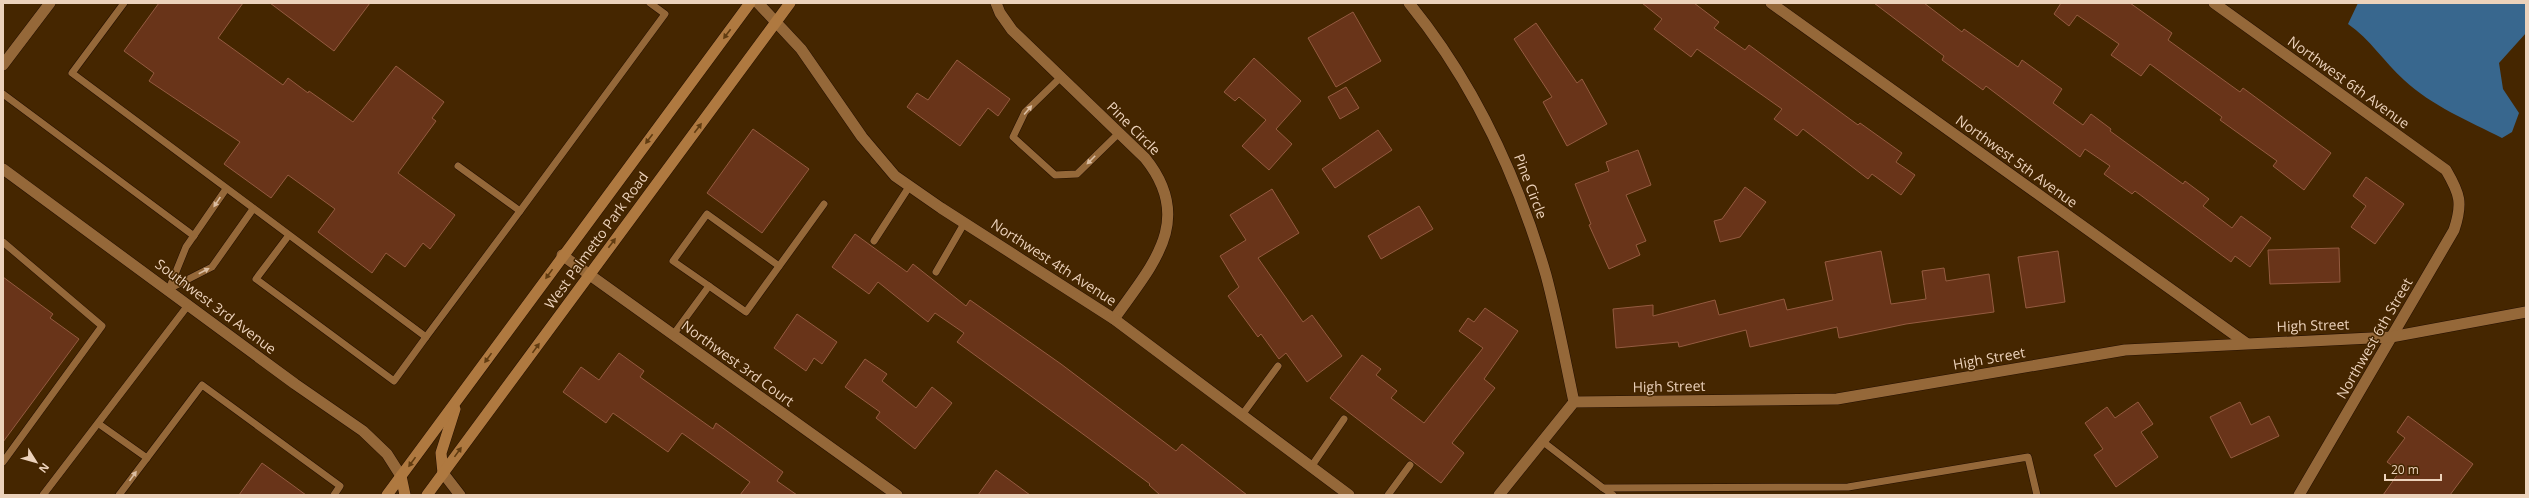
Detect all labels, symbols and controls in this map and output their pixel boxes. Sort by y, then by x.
one-way arrow [722,29,731,40]
street label: Northwest 6th Avenue [2284,31,2414,133]
street label: Pine Circle [1103,97,1165,159]
one-way arrow [1024,105,1033,115]
street label: Northwest 5th Avenue [1952,110,2082,212]
one-way arrow [694,122,702,133]
one-way arrow [645,133,653,144]
street label: Pine Circle [1510,151,1552,221]
one-way arrow [1086,155,1096,165]
street label: West Palmetto Park Road [540,168,652,312]
one-way arrow [213,196,221,207]
street label: Northwest 4th Avenue [988,214,1121,310]
one-way arrow [608,238,616,249]
street label: Southwest 3rd Avenue [152,254,280,358]
one-way arrow [198,268,210,274]
one-way arrow [545,268,553,279]
street label: Northwest 6th Street [2332,274,2416,402]
street label: High Street [2276,314,2350,336]
street label: Northwest 3rd Court [678,316,798,410]
one-way arrow [531,342,540,353]
street label: High Street [1952,342,2026,374]
one-way arrow [484,352,492,363]
street label: High Street [1632,376,1706,396]
north arrow [16,442,56,482]
one-way arrow [454,447,463,458]
scale bar [2385,456,2441,482]
one-way arrow [408,457,416,467]
text: N [36,460,53,476]
text: 20 m [2391,461,2419,478]
one-way arrow [129,471,137,482]

